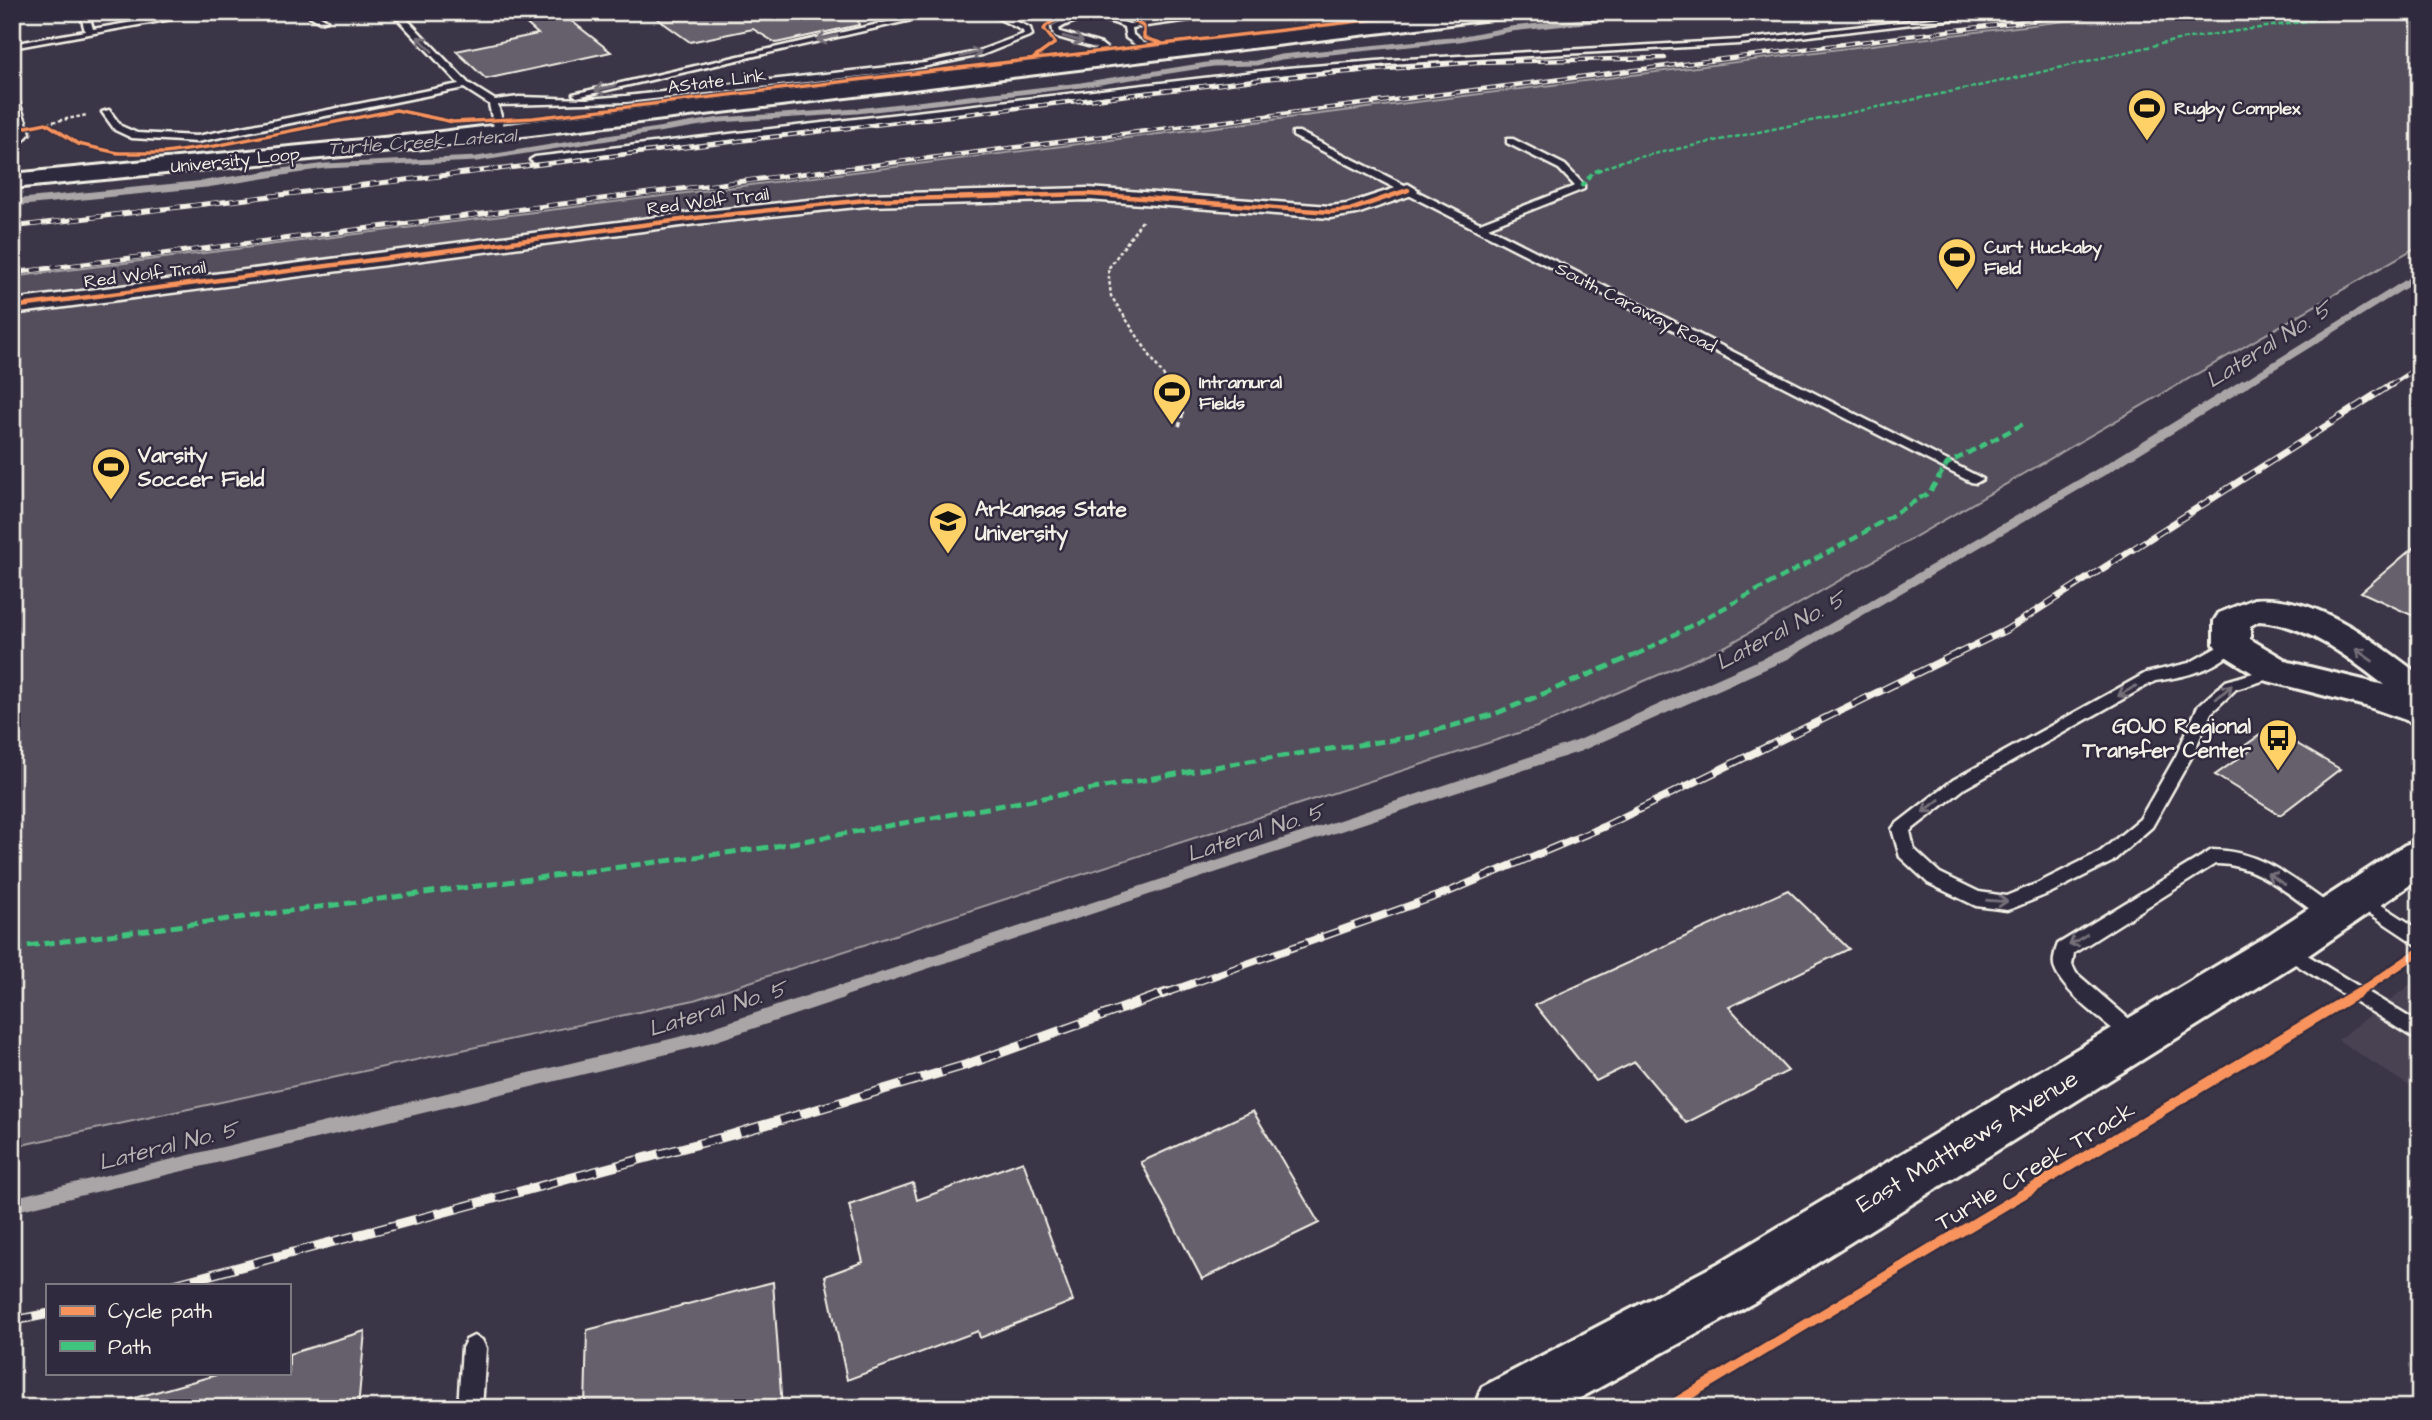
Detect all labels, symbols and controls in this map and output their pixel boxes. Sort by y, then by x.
one-way arrow [816,32,839,45]
one-way arrow [1061,34,1083,47]
one-way arrow [417,35,434,52]
one-way arrow [959,47,981,60]
street label: AState Link [666,63,768,100]
one-way arrow [594,82,617,95]
sports icon: Rugby Complex [2126,87,2168,142]
place label: Rugby Complex [2174,96,2301,122]
water label: Turtle Creek Lateral [327,122,520,163]
street label: University Loop [169,141,301,181]
street label: Red Wolf Trail [646,182,771,221]
place label: Curt Huckaby Field [1984,235,2102,281]
sports icon: Curt Huckaby Field [1936,236,1978,291]
street label: Red Wolf Trail [83,255,208,294]
street label: South Caraway Road [1551,256,1720,360]
water label: Lateral No. 5 [2200,292,2341,396]
place label: Intramural Fields [1199,370,1282,416]
sports icon: Intramural Fields [1151,371,1193,426]
place label: Varsity Soccer Field [137,441,265,494]
sports icon: Varsity Soccer Field [90,446,132,501]
place label: Arkansas State University [975,495,1127,551]
school or university icon: Arkansas State University [927,500,969,555]
water label: Lateral No. 5 [1710,582,1854,679]
one-way arrow [2355,648,2374,662]
one-way arrow [2215,684,2233,700]
one-way arrow [2117,685,2138,698]
place label: GOJO Regional Transfer Center [2082,712,2252,765]
bus stop icon: GOJO Regional Transfer Center [2257,717,2299,772]
water label: Lateral No. 5 [1183,795,1332,870]
one-way arrow [1923,798,1941,813]
one-way arrow [2267,872,2286,886]
one-way arrow [1985,895,2008,908]
one-way arrow [2069,934,2089,948]
water label: Lateral No. 5 [644,972,794,1045]
street label: East Matthews Avenue [1850,1062,2085,1222]
street label: Turtle Creek Track [1929,1094,2142,1240]
water label: Lateral No. 5 [95,1112,245,1179]
legend [46,1284,290,1374]
text: Cycle path [108,1297,213,1328]
text: Path [108,1333,152,1362]

